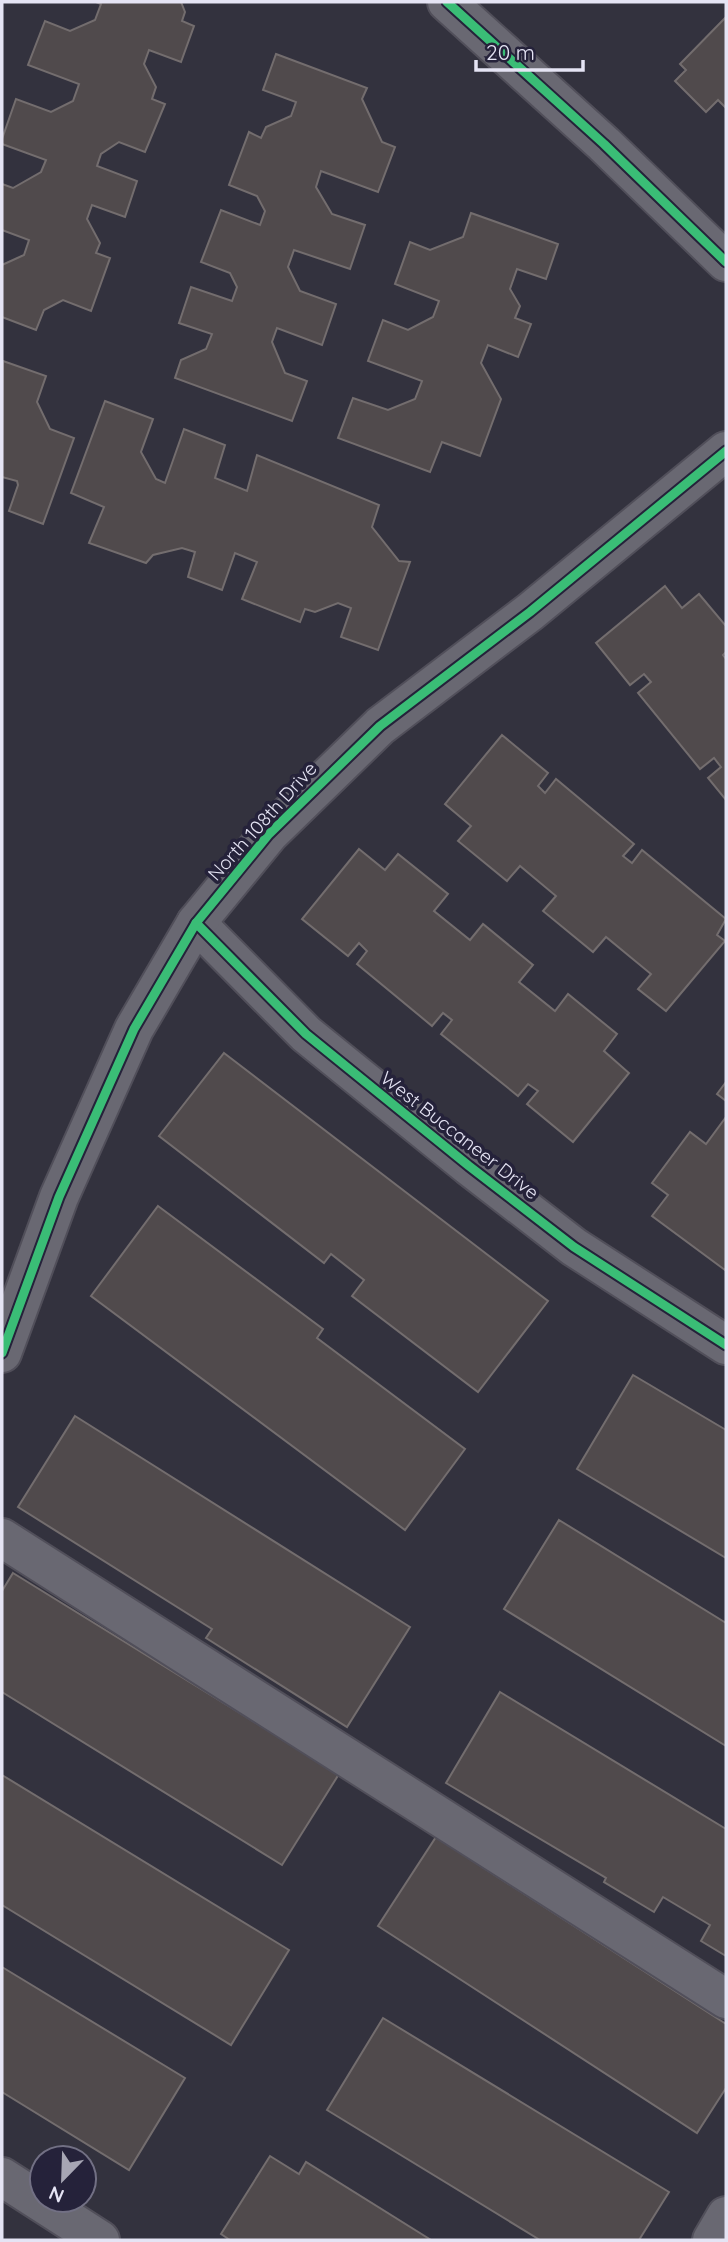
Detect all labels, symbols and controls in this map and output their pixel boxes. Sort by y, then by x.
scale bar [476,28,583,72]
text: 20 m [486,39,535,65]
street label: North 108th Drive [202,757,322,885]
street label: West Buccaneer Drive [376,1066,544,1204]
north arrow [28,2144,98,2214]
text: N [45,2181,67,2208]

